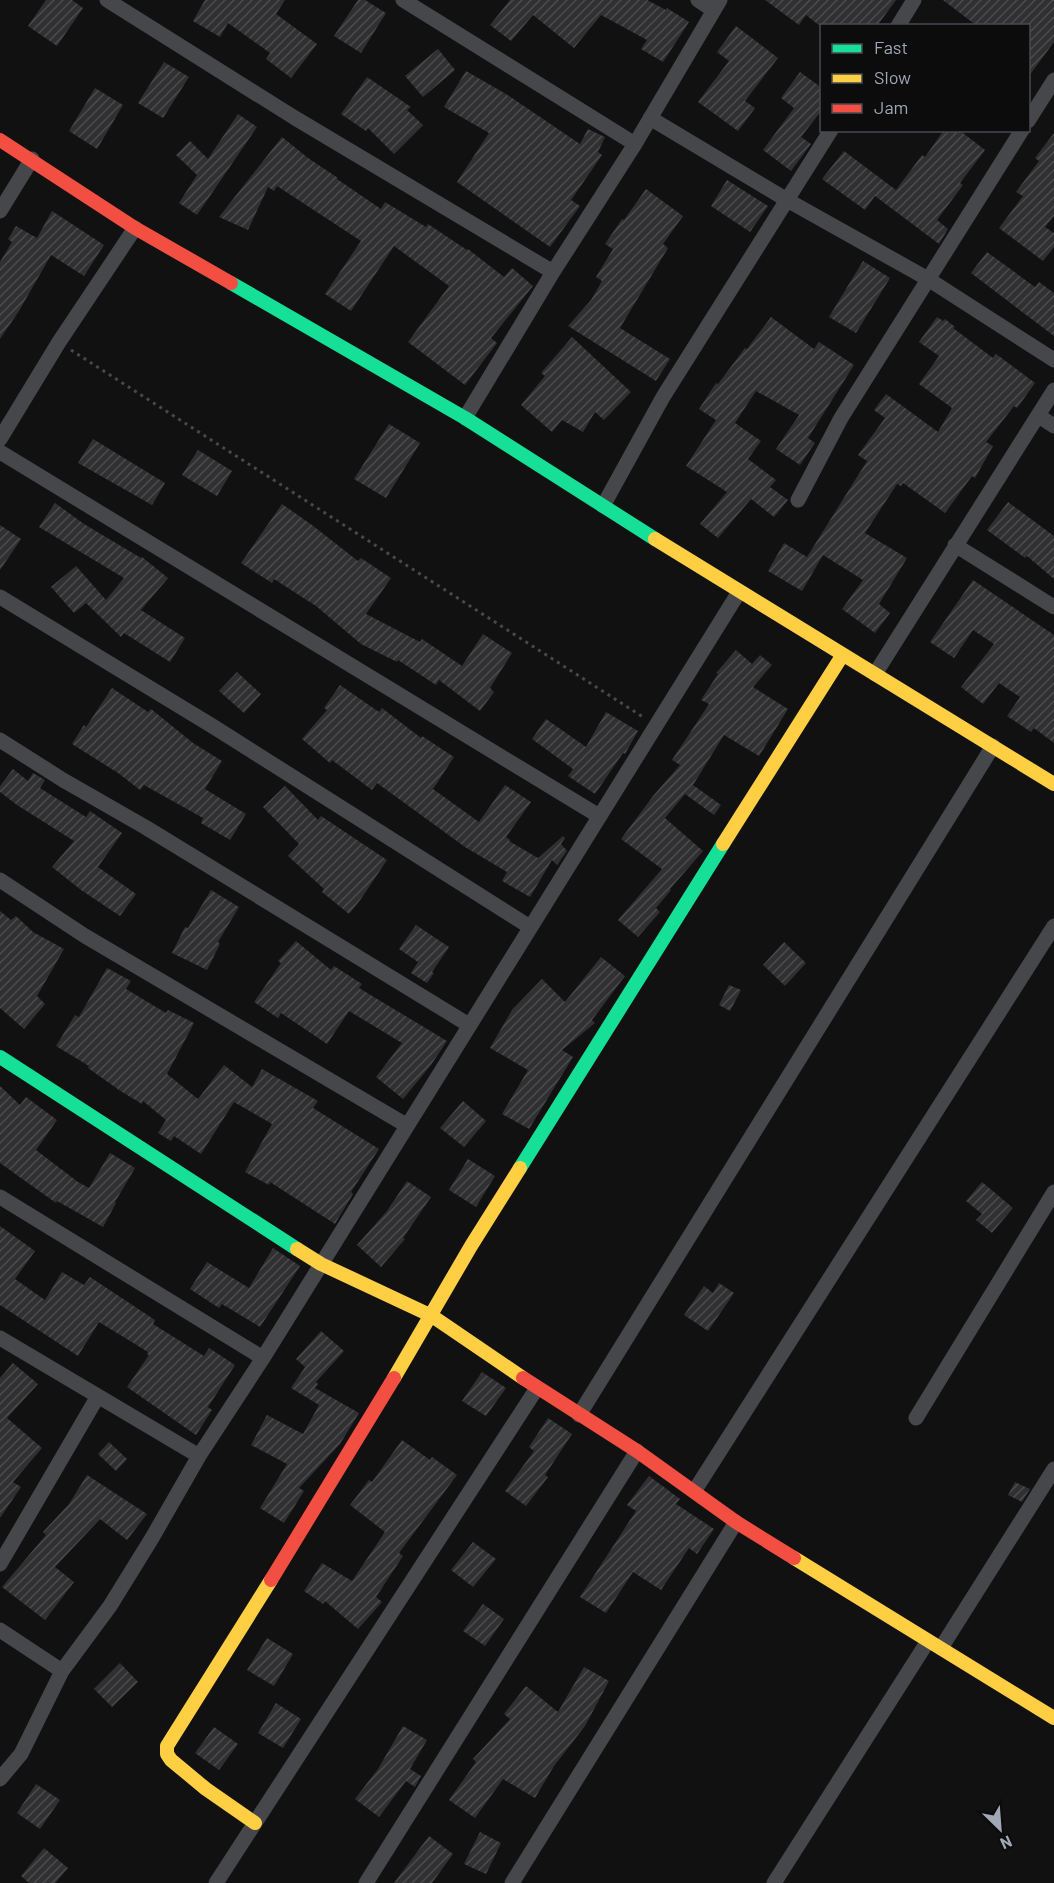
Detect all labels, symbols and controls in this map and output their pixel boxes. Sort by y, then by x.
legend [820,24,1030,132]
text: Fast [874,36,908,58]
text: Slow [874,66,911,88]
text: Jam [874,96,908,118]
north arrow [970,1799,1030,1859]
text: N [998,1832,1015,1854]

